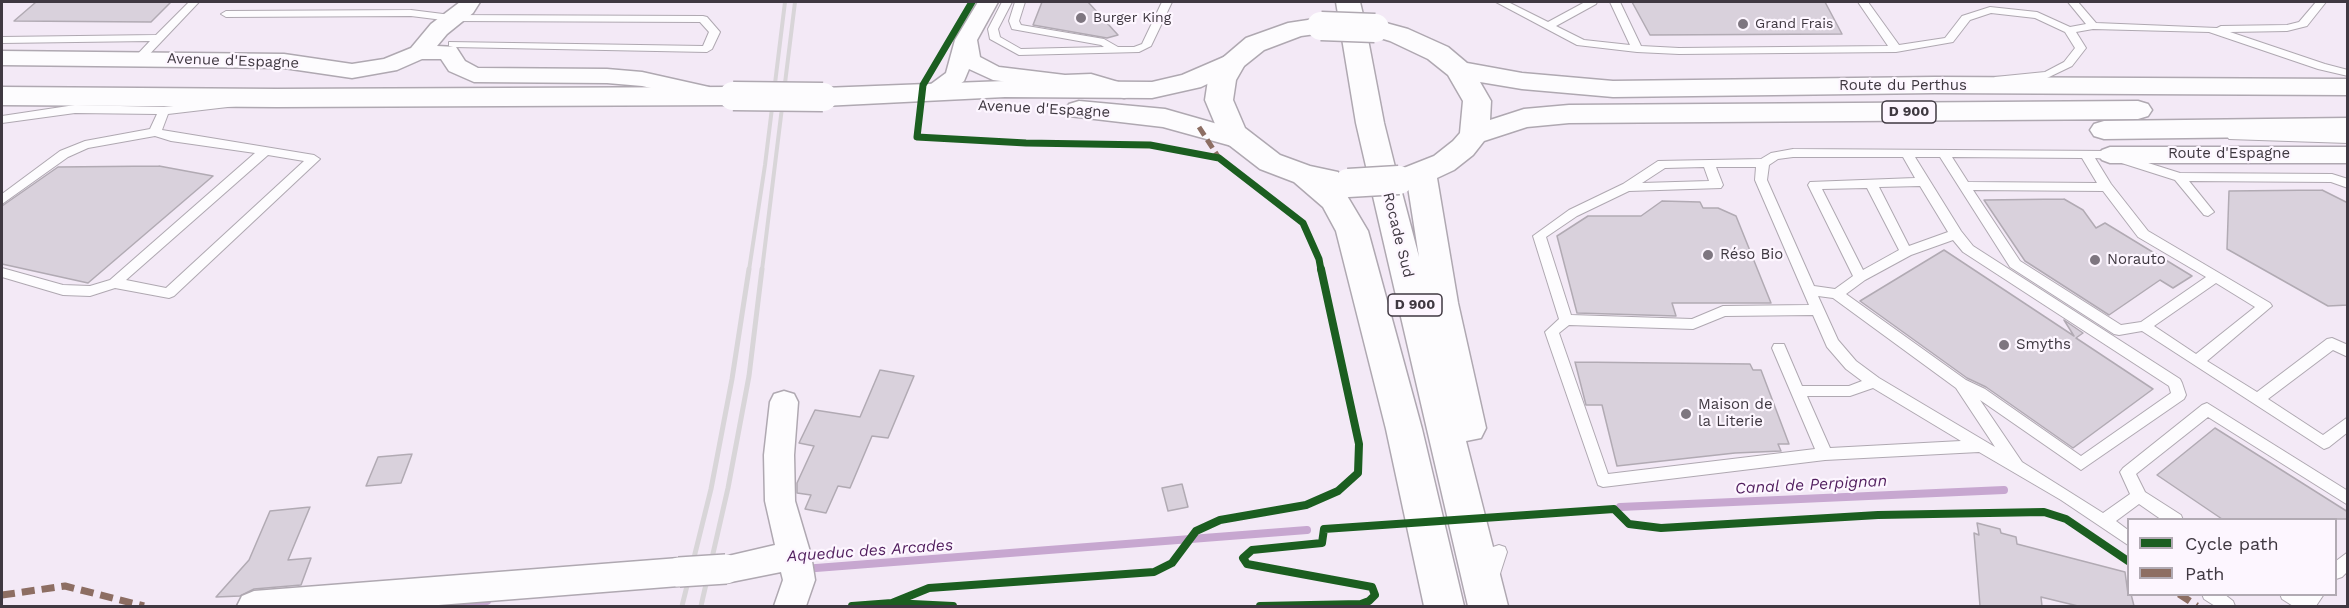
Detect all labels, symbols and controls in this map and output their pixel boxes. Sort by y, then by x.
place label: Burger King [1093,10,1171,26]
marker: Burger King [1074,11,1088,25]
place label: Grand Frais [1755,16,1833,32]
marker: Grand Frais [1736,17,1750,31]
street label: Avenue d'Espagne [167,50,299,72]
street label: Route du Perthus [1839,77,1967,95]
street label: Avenue d'Espagne [977,97,1111,121]
road number: D 900 [1882,101,1936,123]
street label: Route d'Espagne [2168,145,2290,163]
street label: Rocade Sud [1379,191,1417,279]
place label: Réso Bio [1720,246,1783,264]
marker: Réso Bio [1701,248,1715,262]
place label: Norauto [2107,251,2166,269]
marker: Norauto [2088,253,2102,267]
road number: D 900 [1388,294,1442,316]
place label: Smyths [2016,336,2071,354]
marker: Smyths [1997,338,2011,352]
place label: Maison de la Literie [1698,396,1773,431]
marker: Maison de la Literie [1679,407,1693,421]
water label: Canal de Perpignan [1734,471,1888,499]
legend [2127,518,2337,596]
text: Cycle path [2185,533,2279,554]
water label: Aqueduc des Arcades [786,536,954,566]
text: Path [2185,563,2225,584]

